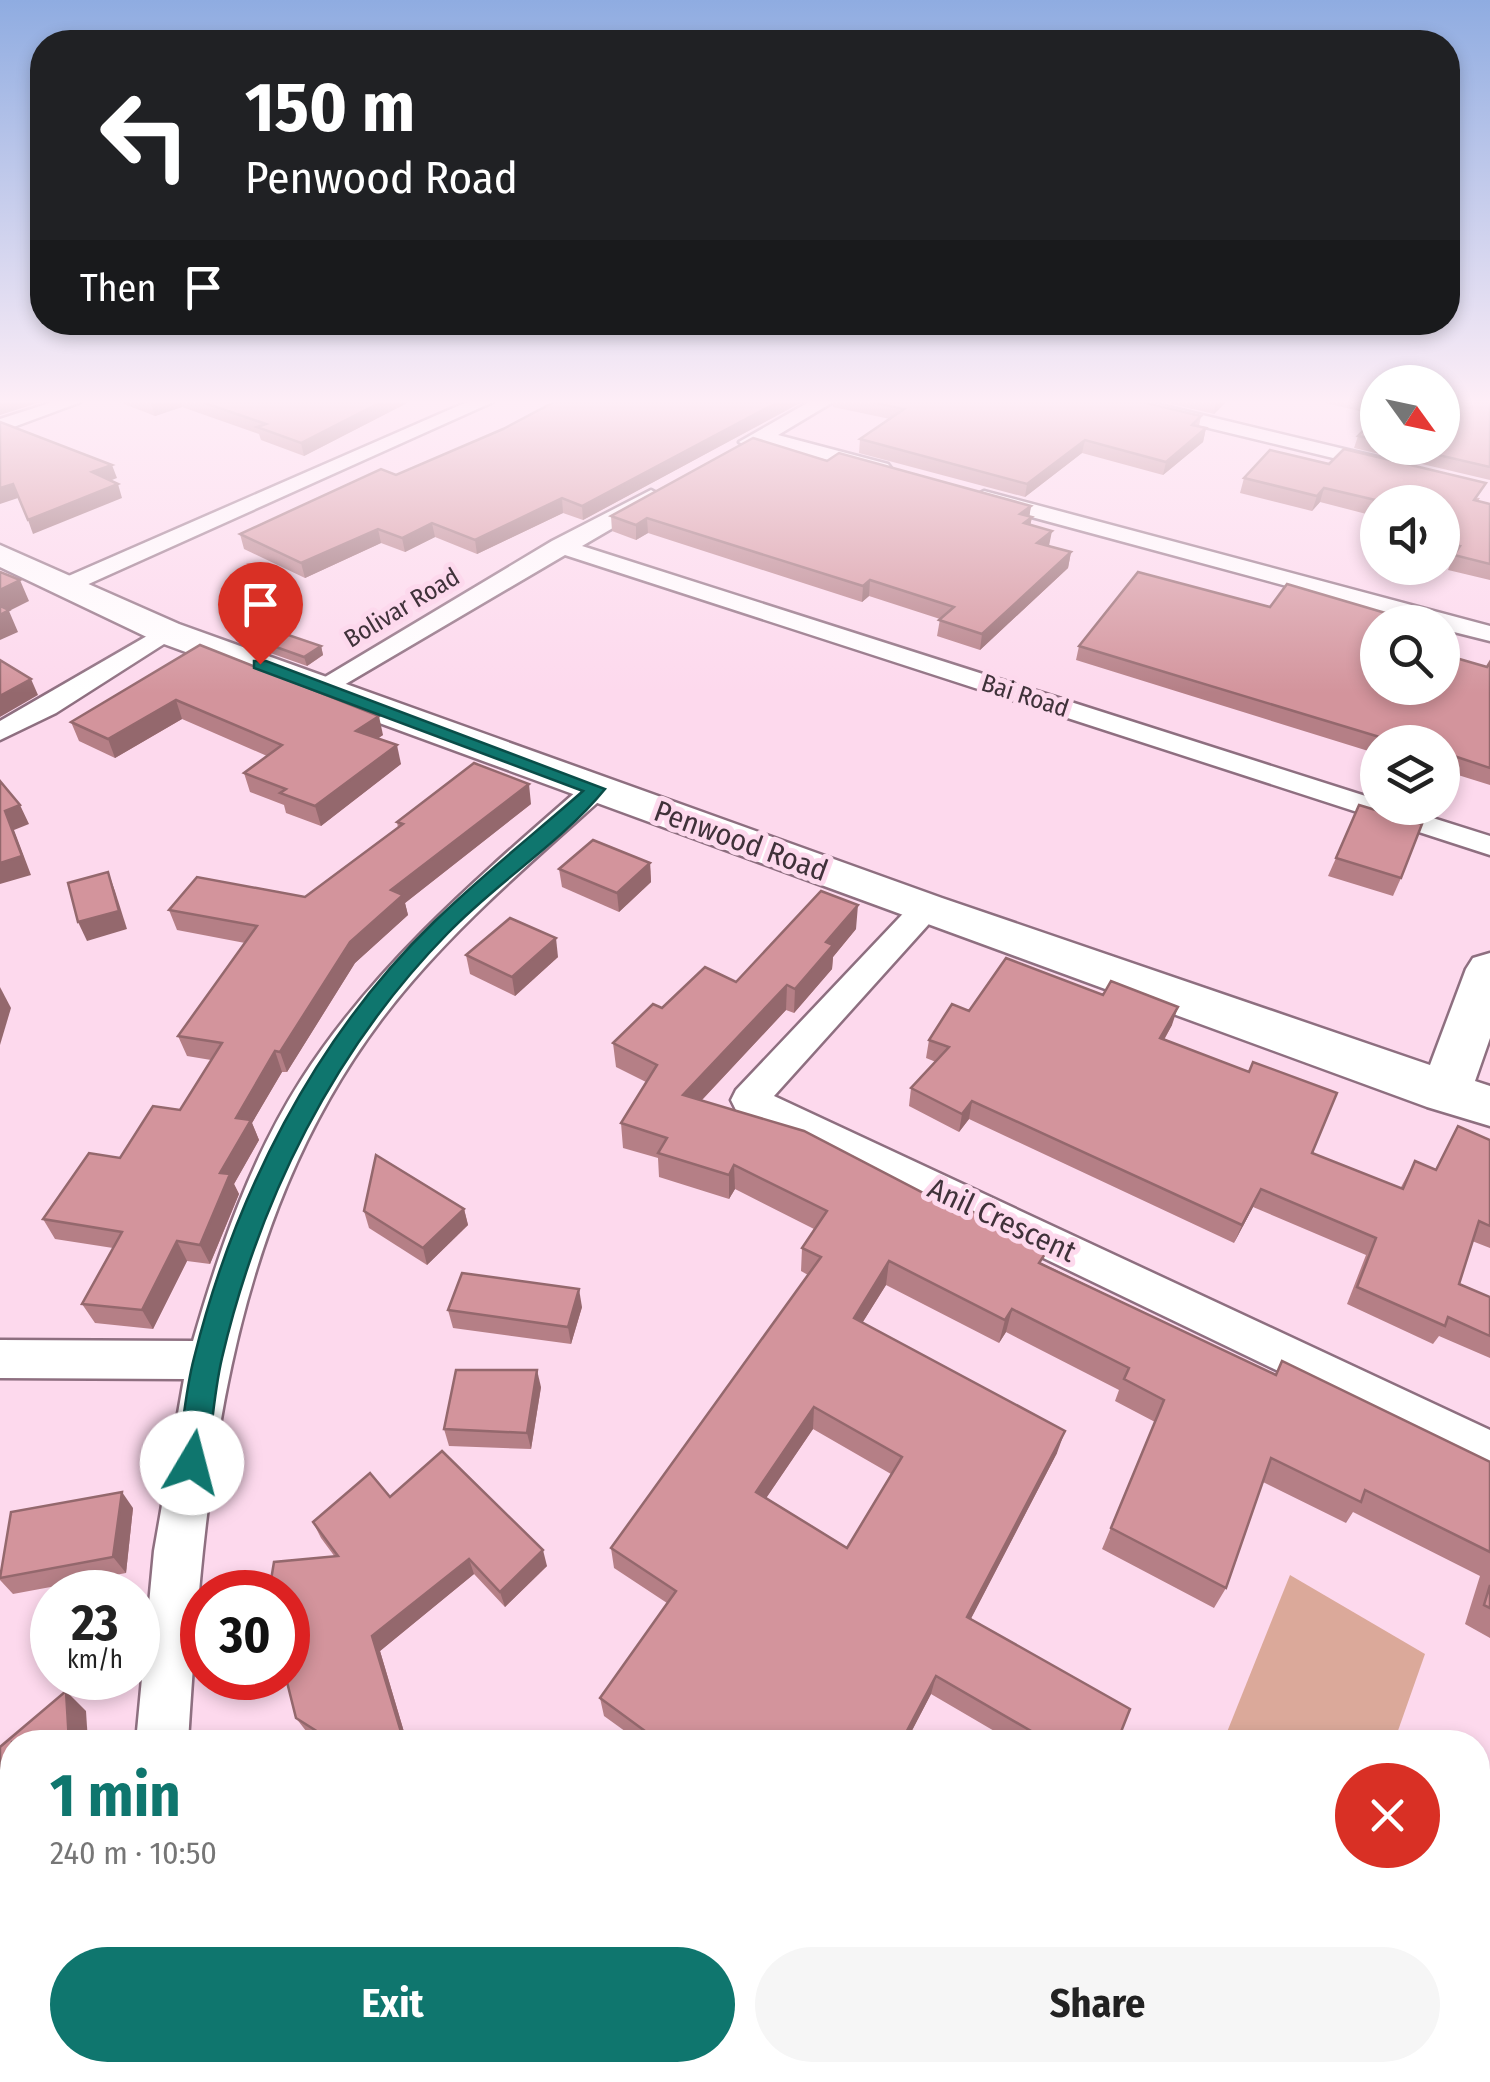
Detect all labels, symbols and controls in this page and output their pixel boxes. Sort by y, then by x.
text: 150 m [245,66,415,150]
icon: left [80,70,210,200]
text: Penwood Road [245,151,518,205]
icon: arrive [176,260,231,315]
text: Then [80,265,156,311]
north arrow [1360,365,1460,465]
map controls [1360,365,1460,825]
button: sound [1360,485,1460,585]
pin [218,562,303,665]
street label: Bolivar Road [339,562,465,654]
icon: arrive [233,577,288,632]
button: search [1360,605,1460,705]
street label: Bai Road [978,668,1072,724]
button: layers [1360,725,1460,825]
street label: Penwood Road [649,793,833,889]
street label: Anil Crescent [922,1170,1082,1270]
position arrow [140,1411,244,1515]
speed limit sign: 30 [180,1570,310,1700]
text: 23 [72,1593,118,1653]
text: km/h [67,1645,123,1675]
text: 1 min [50,1760,181,1832]
button: close [1335,1763,1440,1868]
text: 240 m · 10:50 [50,1834,217,1872]
button: Exit [50,1947,735,2062]
button: Share [755,1947,1440,2062]

